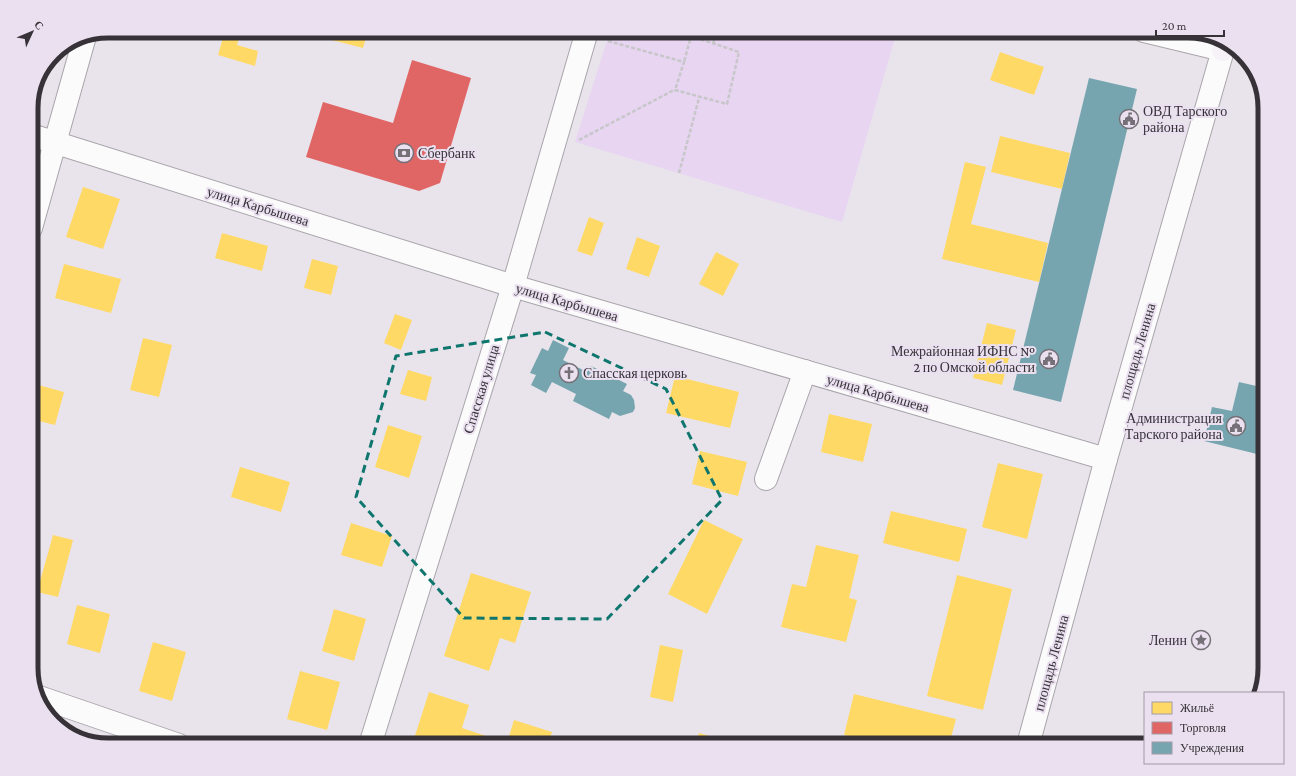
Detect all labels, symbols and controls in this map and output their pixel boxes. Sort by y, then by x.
north arrow [12,12,52,52]
scale bar [1156,12,1224,38]
text: С [32,18,46,32]
text: 20 m [1162,19,1187,33]
place label: ОВД Тарского района [1143,103,1227,135]
public building icon: ОВД Тарского района [1118,108,1140,130]
bank icon: Сбербанк [393,142,415,164]
place label: Сбербанк [418,145,475,161]
street label: улица Карбышева [205,183,312,229]
street label: улица Карбышева [514,280,621,324]
street label: площадь Ленина [1116,301,1159,401]
street label: Спасская улица [460,342,502,435]
place label: Межрайонная ИФНС № 2 по Омской области [891,343,1036,375]
public building icon: Межрайонная ИФНС № 2 по Омской области [1038,348,1060,370]
church icon: Спасская церковь [558,362,580,384]
place label: Спасская церковь [583,365,687,381]
street label: улица Карбышева [825,371,932,415]
place label: Администрация Тарского района [1125,410,1223,442]
public building icon: Администрация Тарского района [1225,415,1247,437]
street label: площадь Ленина [1030,612,1072,713]
place icon: Ленин [1190,629,1212,651]
place label: Ленин [1149,632,1188,648]
legend [1144,692,1284,764]
text: Жильё [1180,701,1214,715]
text: Торговля [1180,721,1227,735]
text: Учреждения [1180,741,1244,755]

